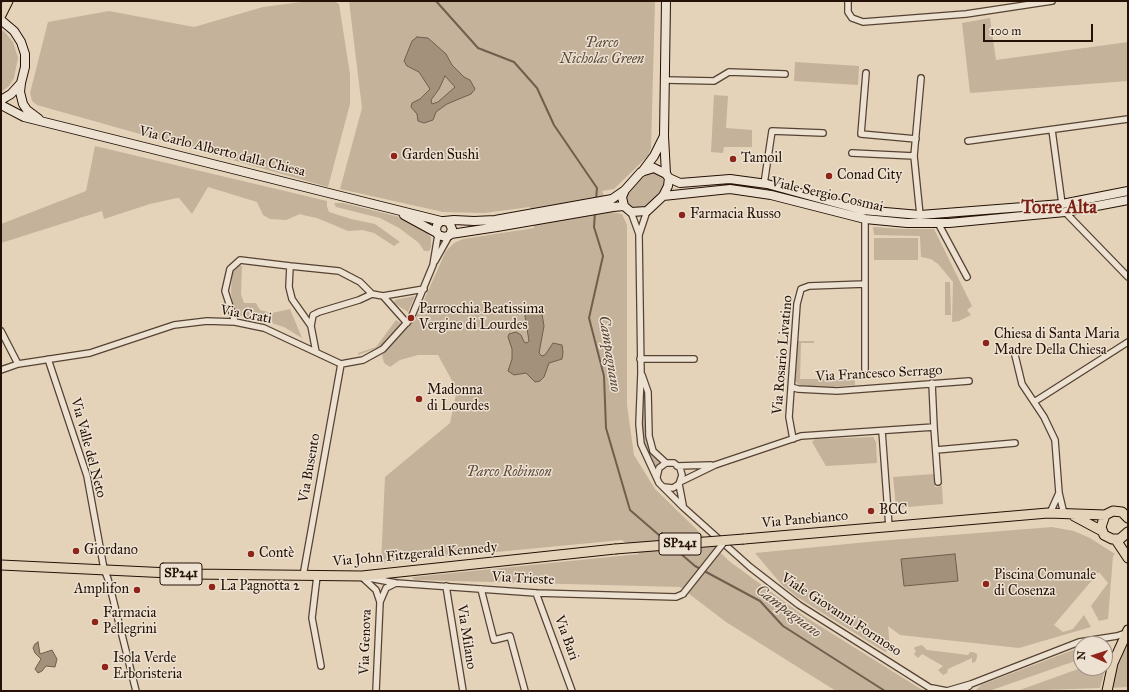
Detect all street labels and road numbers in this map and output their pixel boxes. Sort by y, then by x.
street label: Via Carlo Alberto dalla Chiesa [137,123,307,181]
street label: Viale Sergio Cosmai [769,174,885,216]
street label: Via Rosario Livatino [769,295,797,415]
street label: Via Crati [219,302,273,328]
street label: Via Francesco Serrago [815,362,943,386]
street label: Via Valle del Neto [67,396,109,500]
street label: Via Busento [296,432,324,504]
street label: Via Panebianco [761,508,849,532]
road number: SP241 [659,533,701,555]
street label: Via John Fitzgerald Kennedy [332,539,498,571]
road number: SP241 [160,563,202,585]
street label: Via Trieste [491,569,555,589]
street label: Viale Giovanni Formoso [778,570,904,660]
street label: Via Milano [453,603,479,671]
street label: Via Genova [356,609,376,675]
street label: Via Bari [550,613,582,663]

